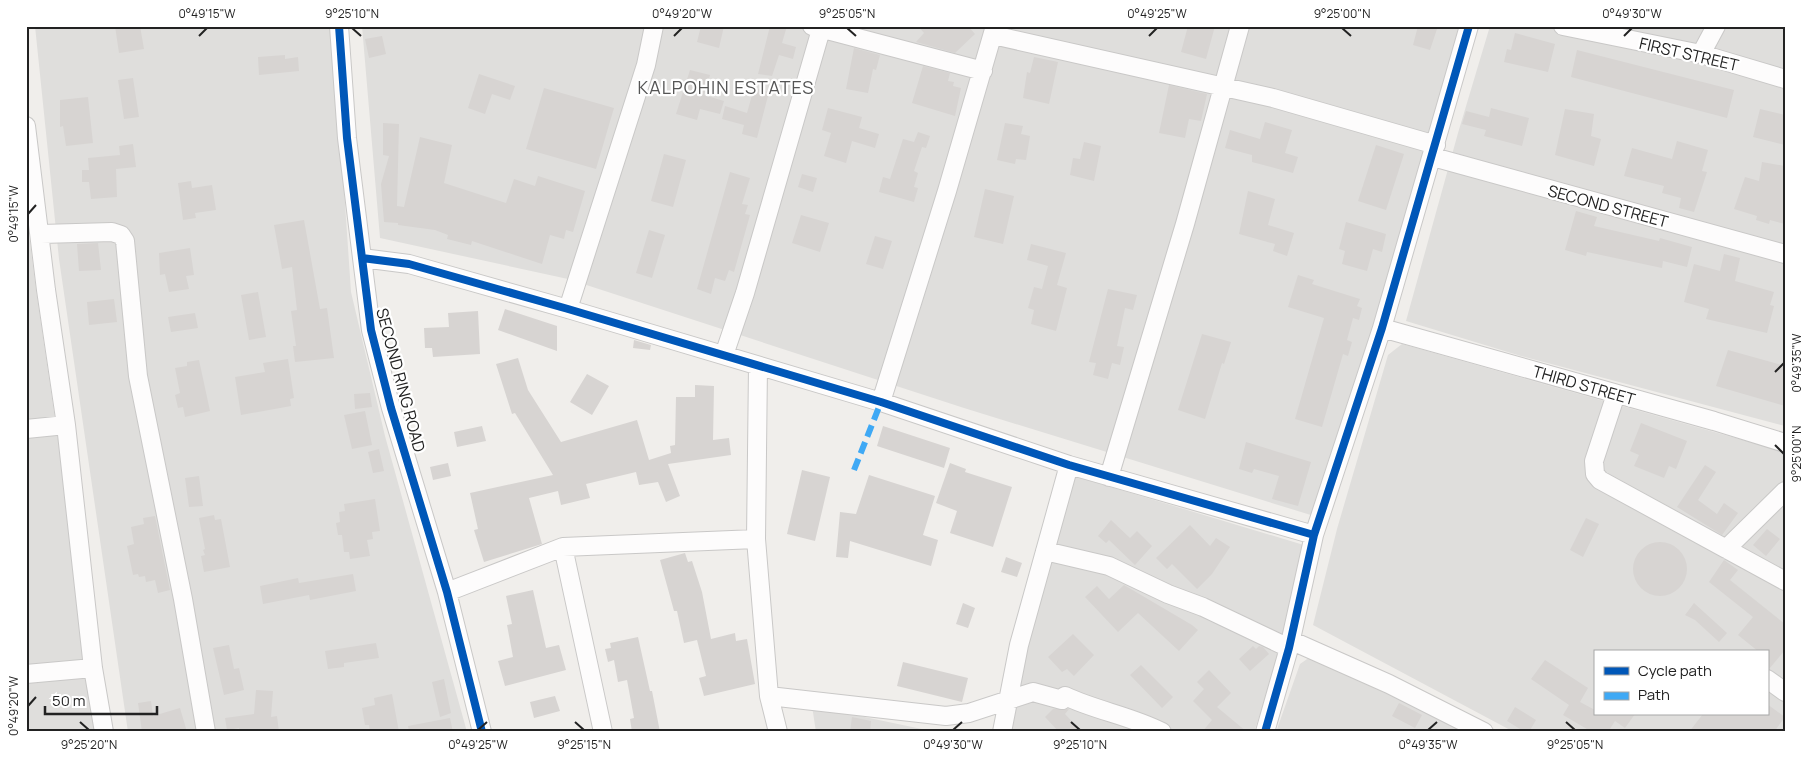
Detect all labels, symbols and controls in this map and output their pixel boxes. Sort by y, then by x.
text: 0°49'15"W [178,5,236,22]
text: 9°25'10"N [325,5,379,22]
text: 0°49'20"W [652,5,713,22]
text: 9°25'05"N [819,5,875,22]
text: 0°49'25"W [1127,5,1187,22]
text: 9°25'00"N [1314,5,1370,22]
text: 0°49'30"W [1602,5,1663,22]
street label: FIRST STREET [1637,32,1741,76]
district label: KALPOHIN ESTATES [638,75,814,99]
street label: SECOND STREET [1545,179,1671,233]
text: 0°49'15"W [5,185,22,243]
street label: SECOND RING ROAD [371,306,431,455]
text: 0°49'35"W [1788,333,1805,393]
street label: THIRD STREET [1530,360,1638,410]
text: 9°25'00"N [1788,426,1805,482]
legend [1594,650,1768,716]
text: Cycle path [1638,660,1712,681]
text: 0°49'20"W [5,675,22,736]
scale bar [45,683,158,715]
text: Path [1638,684,1670,705]
text: 50 m [52,690,86,711]
text: 9°25'20"N [61,736,117,753]
text: 0°49'25"W [448,736,508,753]
text: 9°25'15"N [557,736,611,753]
text: 0°49'30"W [923,736,984,753]
text: 9°25'10"N [1053,736,1107,753]
text: 0°49'35"W [1398,736,1458,753]
text: 9°25'05"N [1547,736,1603,753]

